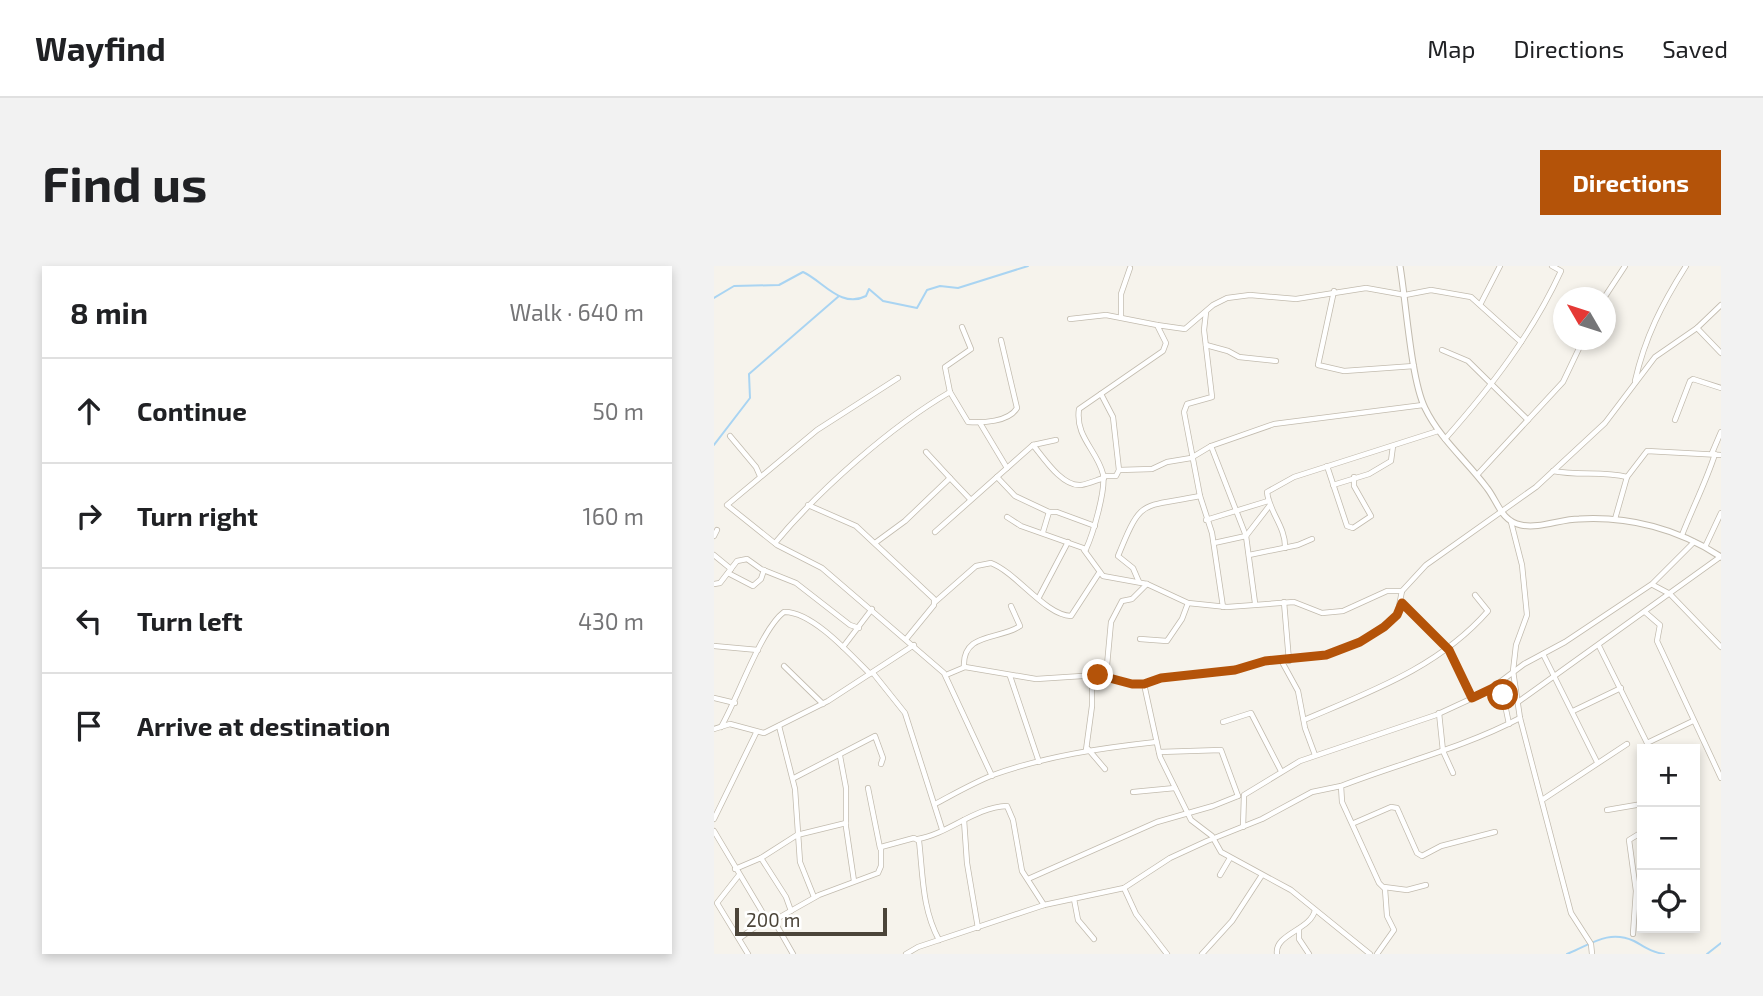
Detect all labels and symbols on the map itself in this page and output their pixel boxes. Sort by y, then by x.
north arrow [1553,287,1616,350]
route end [1082,659,1113,690]
route start [1487,679,1518,710]
scale bar [735,905,887,937]

